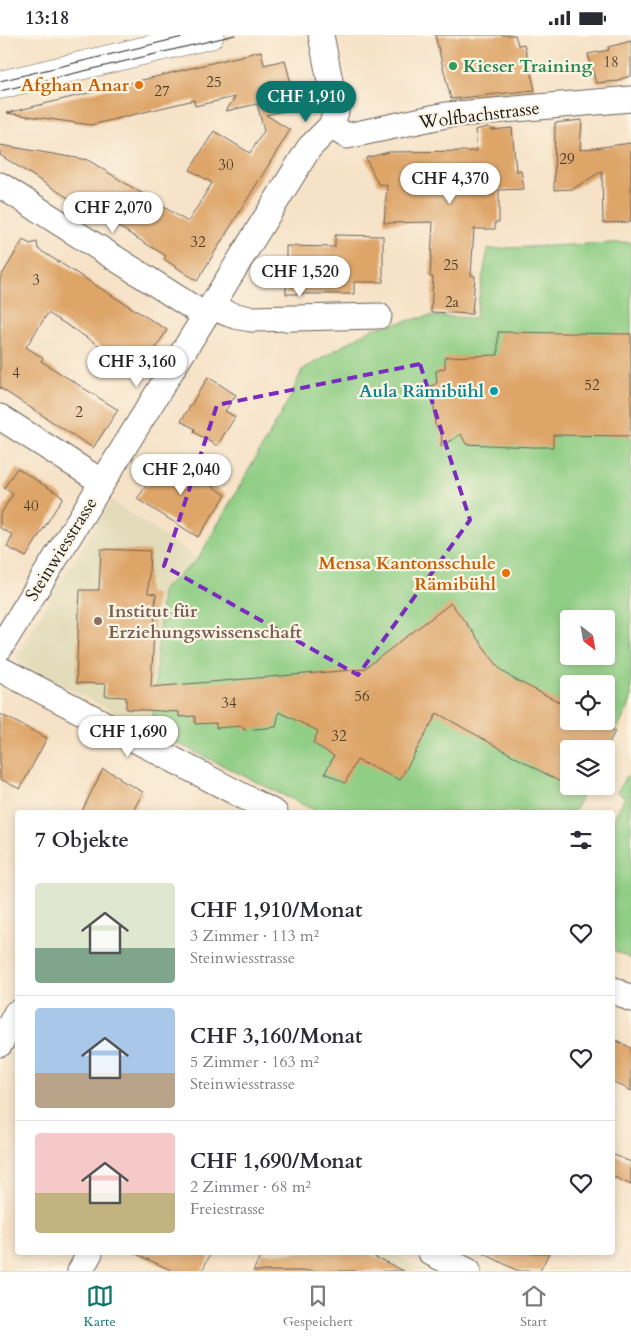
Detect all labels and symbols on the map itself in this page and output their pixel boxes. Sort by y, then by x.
house number: 18 [603,52,619,72]
place label: Kieser Training [463,54,593,79]
marker: Kieser Training [447,60,459,72]
house number: 25 [206,72,222,92]
place label: Afghan Anar [21,73,130,98]
marker: Afghan Anar [133,79,145,91]
house number: 27 [154,81,170,101]
pin: CHF 1,910 [249,81,363,123]
street label: Wolfbachstrasse [416,96,541,135]
house number: 29 [559,149,575,169]
house number: 30 [218,155,234,175]
pin: CHF 4,370 [393,163,507,205]
pin: CHF 2,070 [56,191,170,234]
house number: 32 [190,232,206,252]
pin: CHF 1,520 [243,255,357,298]
house number: 25 [443,255,459,275]
house number: 3 [32,270,40,290]
house number: 2a [445,292,460,312]
pin: CHF 3,160 [80,345,194,388]
house number: 4 [12,363,20,383]
house number: 52 [584,375,600,395]
place label: Aula Rämibühl [359,379,484,404]
marker: Aula Rämibühl [488,385,500,397]
house number: 2 [75,402,83,422]
pin: CHF 2,040 [124,453,238,496]
street label: Steinwiesstrasse [20,493,103,606]
house number: 40 [23,496,39,516]
place label: Mensa Kantonsschule Rämibühl [319,551,496,597]
marker: Mensa Kantonsschule Rämibühl [500,567,512,579]
place label: Institut für Erziehungswissenschaft [108,599,303,645]
north arrow [560,610,615,665]
marker: Institut für Erziehungswissenschaft [92,615,104,627]
house number: 56 [354,686,370,706]
house number: 34 [221,693,237,713]
pin: CHF 1,690 [71,715,185,758]
house number: 32 [331,726,347,746]

